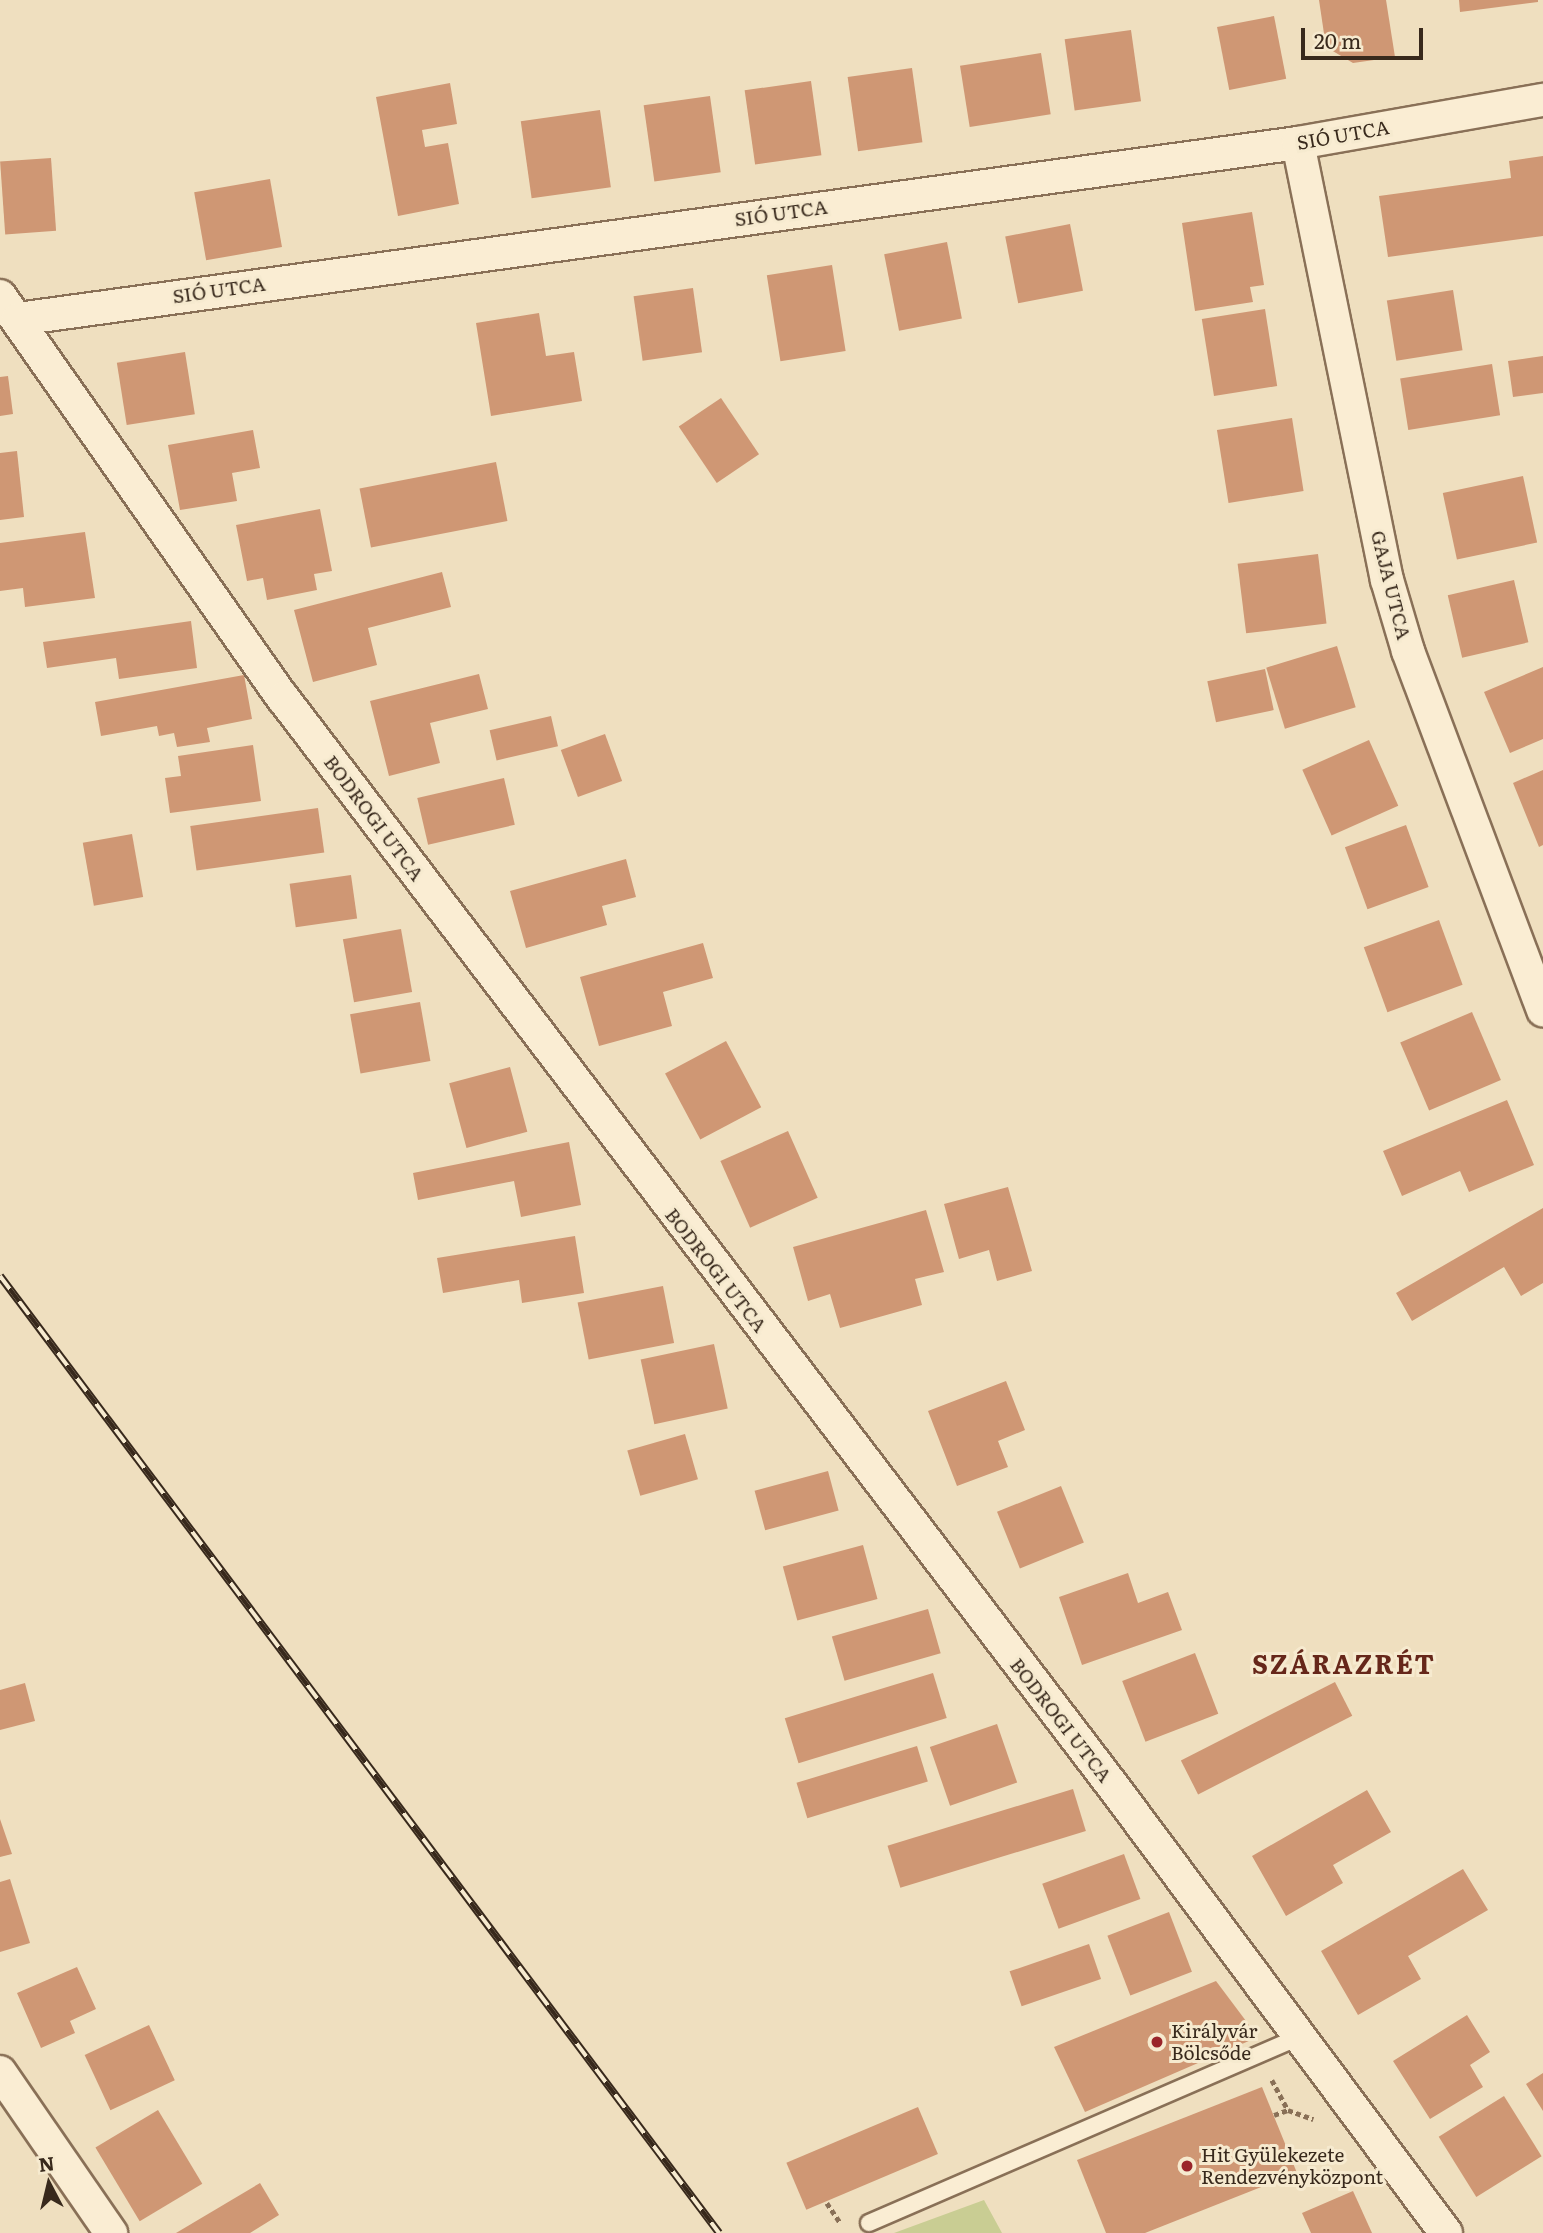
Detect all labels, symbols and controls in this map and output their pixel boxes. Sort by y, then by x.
scale bar [1305,14,1428,58]
text: 20 m [1314,24,1361,55]
street label: SIÓ UTCA [1295,116,1391,154]
street label: SIÓ UTCA [733,195,829,231]
street label: SIÓ UTCA [171,272,267,308]
street label: GAJA UTCA [1366,528,1416,642]
street label: BODROGI UTCA [319,751,429,885]
street label: BODROGI UTCA [661,1203,771,1337]
district label: SZÁRAZRÉT [1253,1647,1435,1679]
street label: BODROGI UTCA [1006,1653,1116,1787]
place label: Királyvár Bölcsőde [1171,2020,1258,2064]
marker: Királyvár Bölcsőde [1149,2034,1165,2050]
place label: Hit Gyülekezete Rendezvényközpont [1201,2144,1383,2188]
text: N [37,2148,56,2178]
north arrow [14,2149,84,2219]
marker: Hit Gyülekezete Rendezvényközpont [1179,2158,1195,2174]

